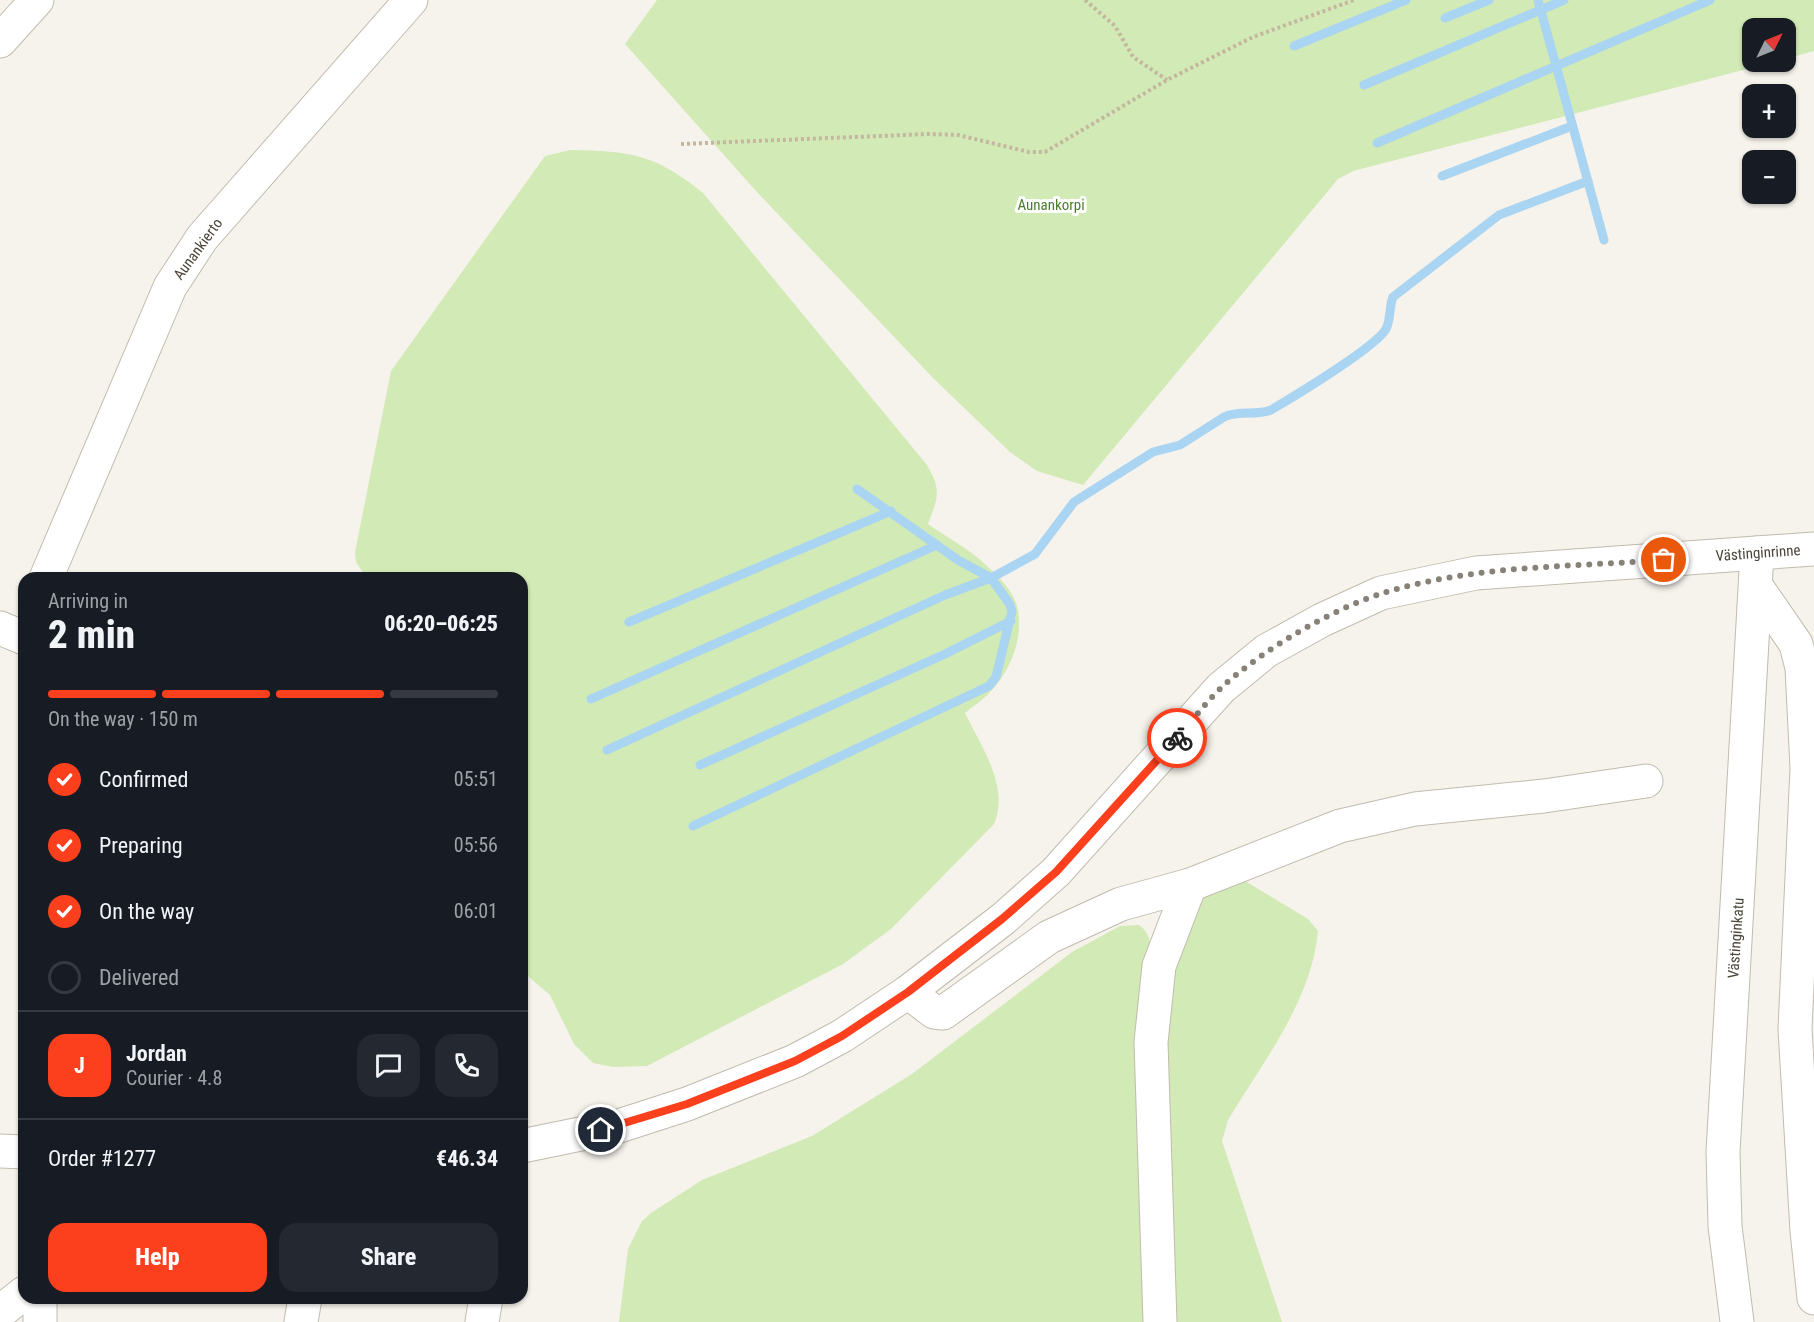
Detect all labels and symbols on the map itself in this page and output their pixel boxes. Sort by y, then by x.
north arrow [1742,18,1796,72]
park label: Aunankorpi [1017,196,1085,214]
street label: Aunankierto [170,215,226,283]
pin [1638,534,1689,585]
street label: Västinginrinne [1715,541,1801,565]
courier [1147,708,1207,768]
street label: Västinginkatu [1724,897,1748,979]
pin [575,1104,626,1155]

